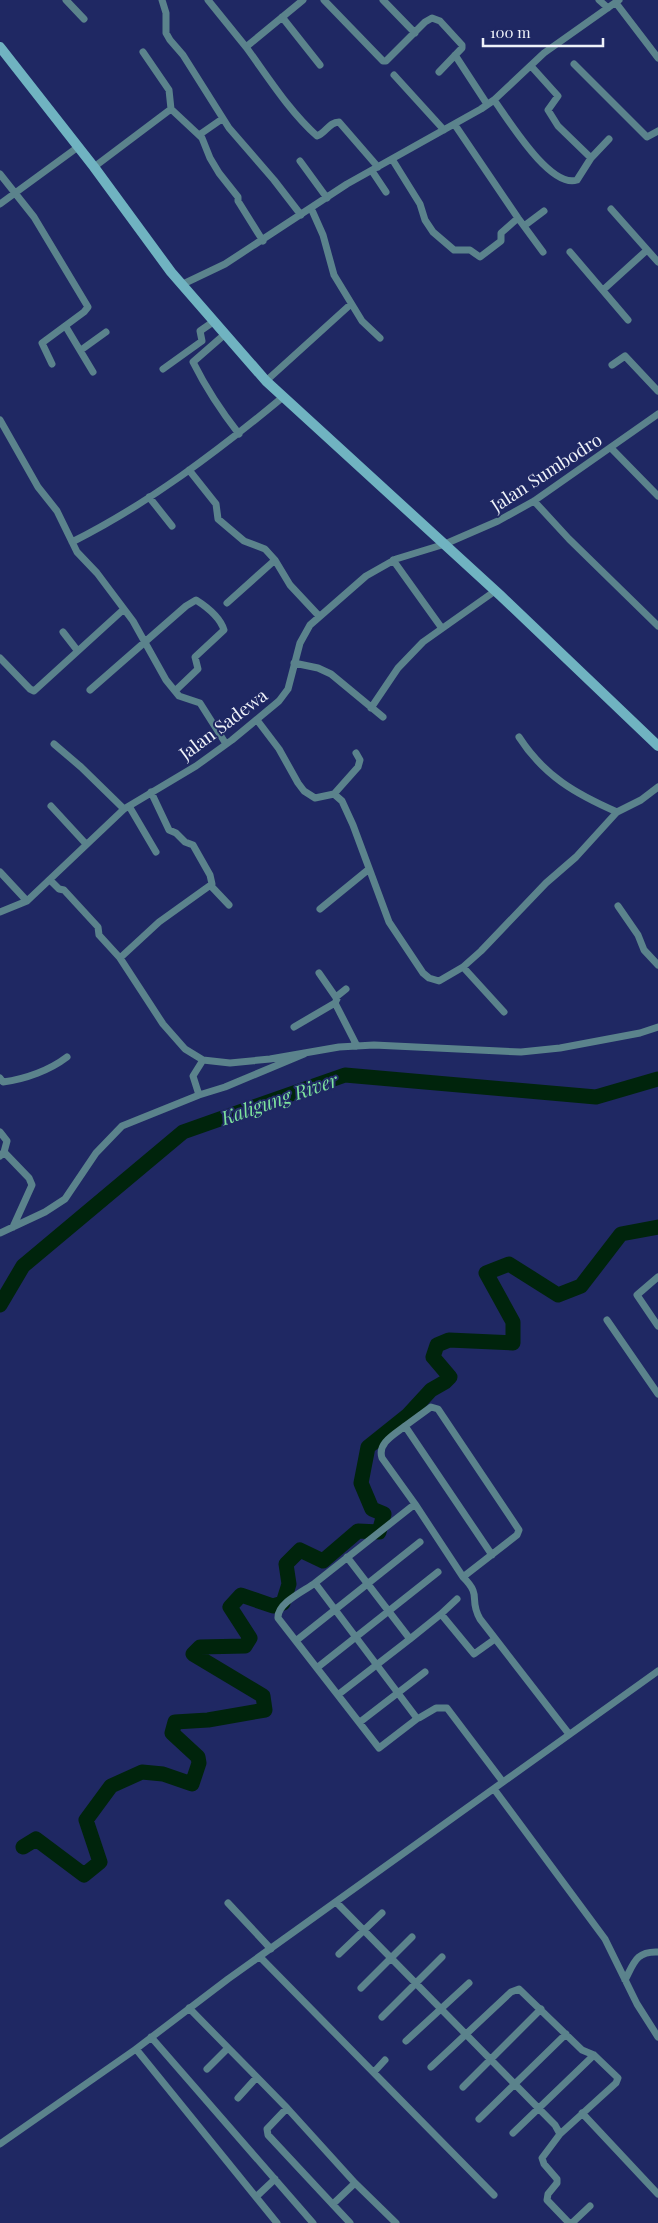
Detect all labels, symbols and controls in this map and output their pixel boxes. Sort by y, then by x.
scale bar [483,15,603,47]
text: 100 m [490,22,531,42]
street label: Jalan Sumbodro [485,427,606,517]
street label: Jalan Sadewa [173,683,272,766]
water label: Kaligung River [216,1066,342,1130]

